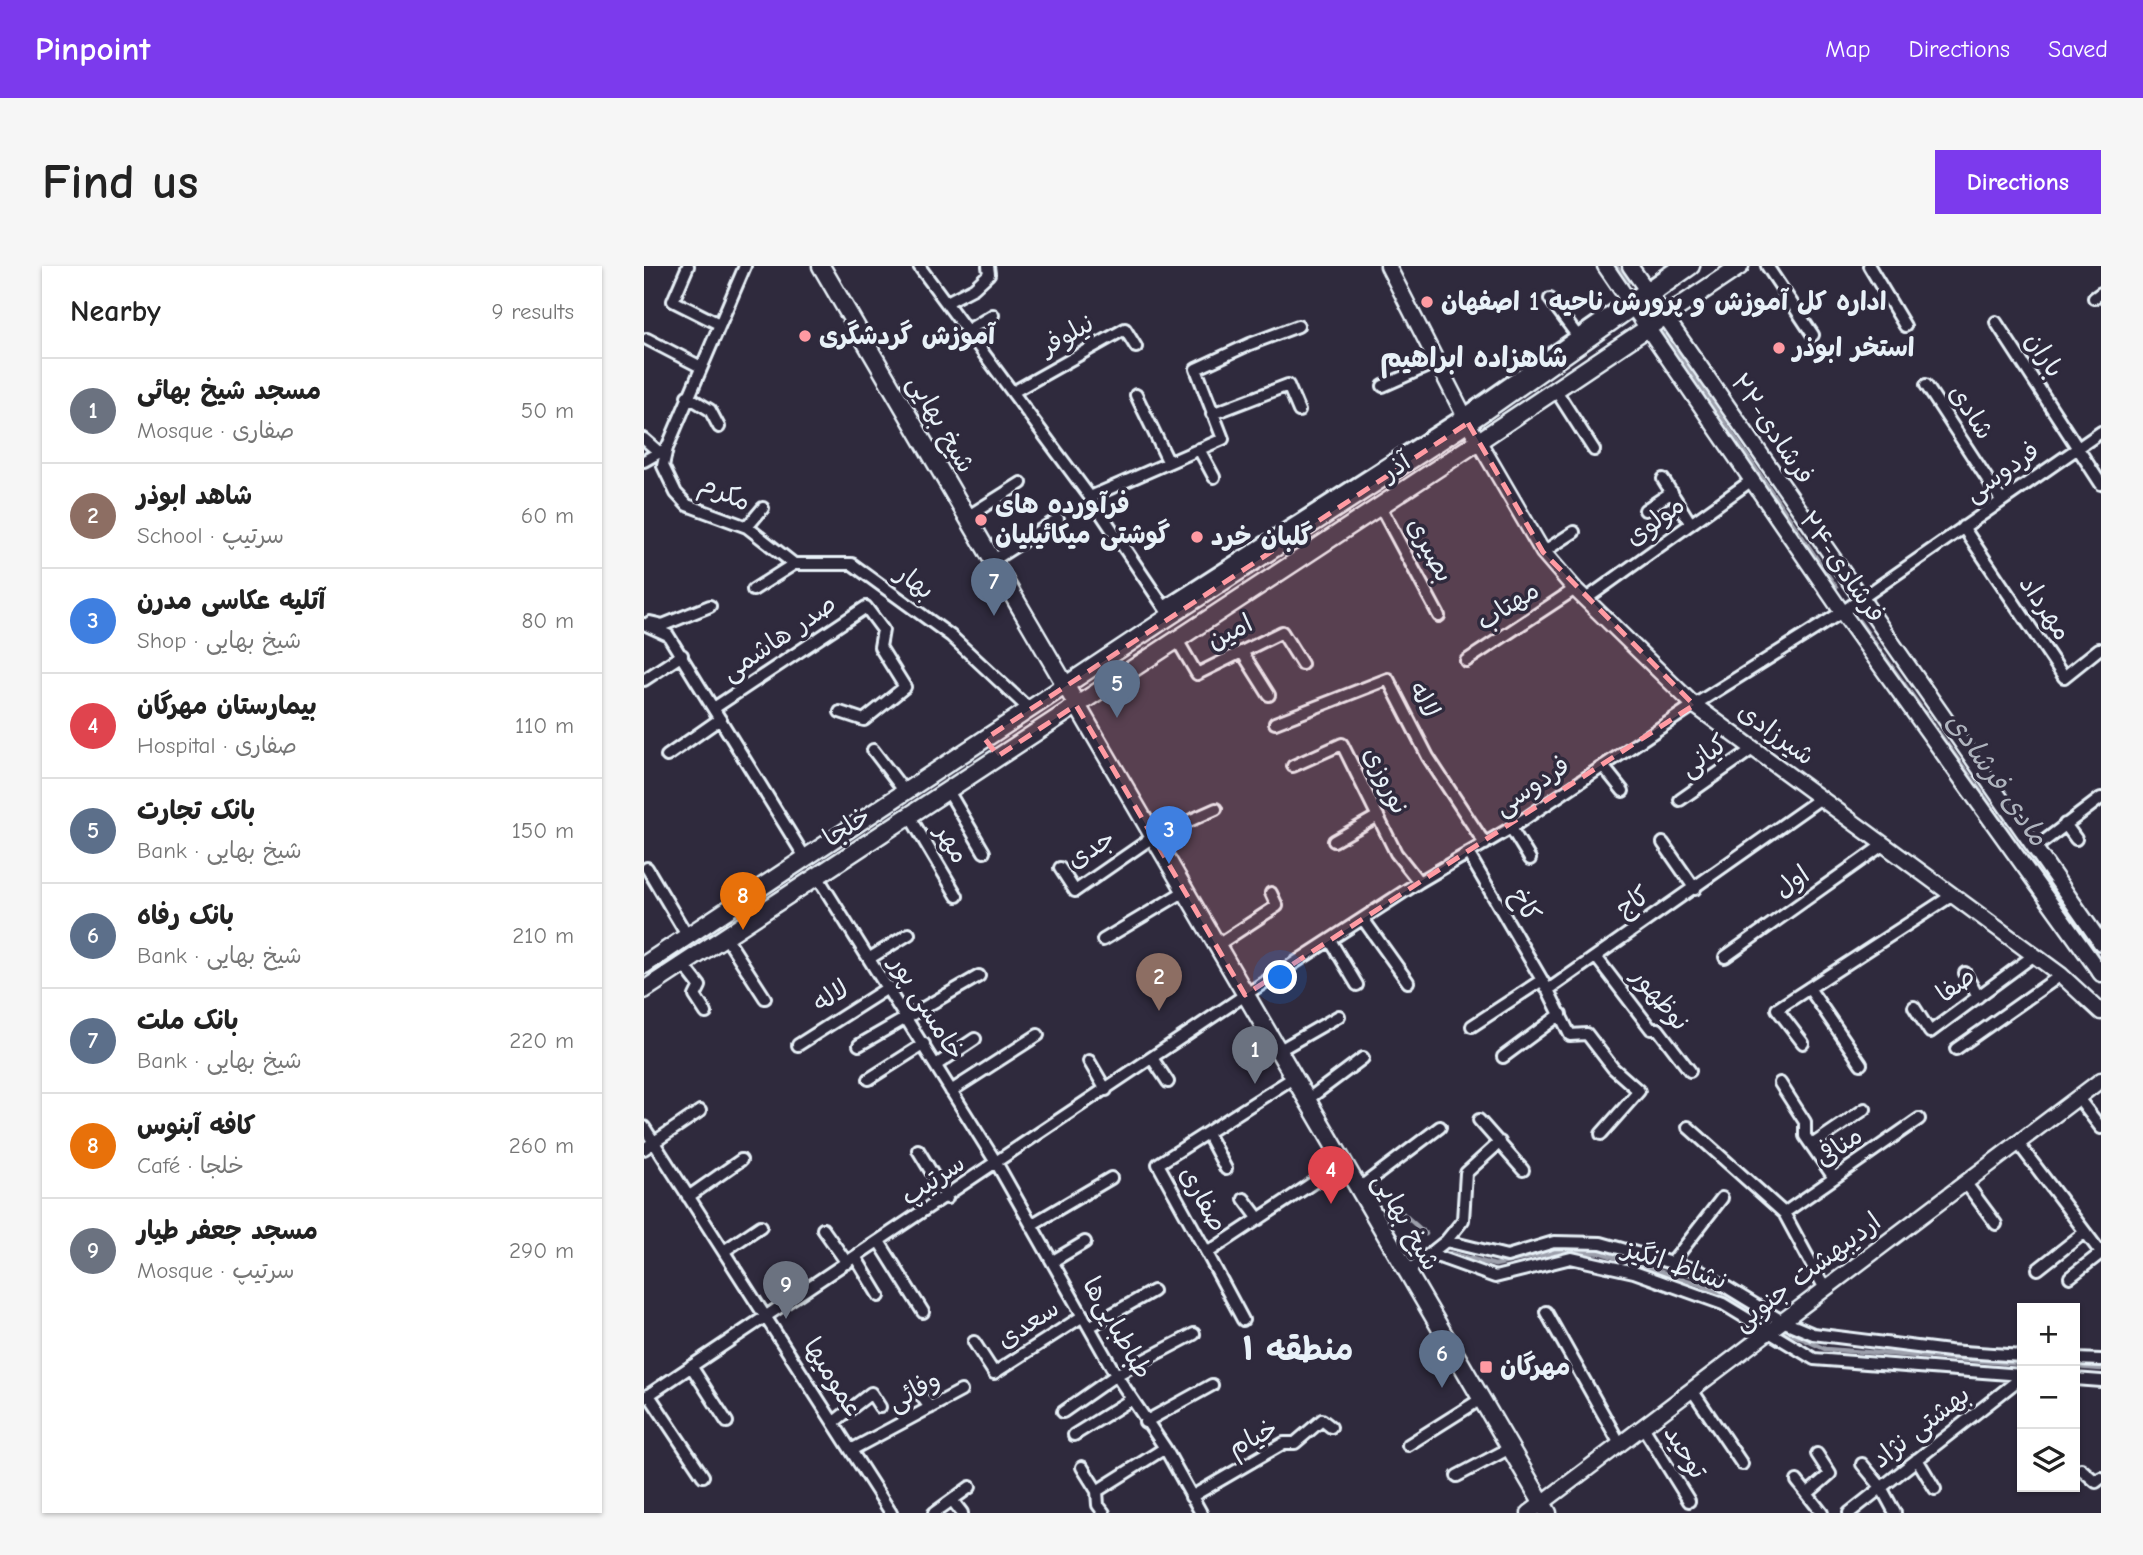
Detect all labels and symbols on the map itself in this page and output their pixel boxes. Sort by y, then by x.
place label: اداره کل آموزش و پرورش ناحیه 1 اصفهان [1441,287,1886,318]
marker: اداره کل آموزش و پرورش ناحیه 1 اصفهان [1419,294,1435,310]
street label: نیلوفر [1033,308,1099,364]
place label: آموزش گردشگری [819,319,997,352]
street label: باران [2018,327,2070,383]
marker: آموزش گردشگری [797,328,813,344]
place label: استخر ابوذر [1791,333,1915,364]
marker: استخر ابوذر [1771,340,1787,356]
district label: شاهزاده ابراهیم [1380,342,1568,379]
street label: ۲۲-فرشادی [1724,368,1820,490]
street label: شیخ بهایی [899,370,981,479]
street label: شادی [1942,379,2000,445]
street label: فردوسی [1959,436,2046,509]
street label: آذر [1374,446,1418,489]
street label: مکرم [693,469,755,521]
street label: مولوی [1620,489,1691,553]
place label: فرآورده های گوشتی میکائیلیان [995,490,1170,551]
street label: ۲۴-فرشادی [1793,506,1891,628]
marker: فرآورده های گوشتی میکائیلیان [973,512,989,528]
street label: بصیری [1401,513,1459,587]
place label: گلبان خرد [1211,520,1313,552]
marker: گلبان خرد [1189,529,1205,545]
street label: بهار [889,557,940,606]
pin: 7 [971,558,1017,616]
street label: مهرداد [2012,570,2078,646]
street label: مهتاب [1471,575,1545,637]
street label: صدر هاشمی [716,589,843,688]
street label: امین [1202,608,1258,656]
pin: 5 [1094,660,1140,718]
street label: لاله [1402,677,1446,723]
street label: شیرزادی [1732,696,1820,772]
water label: مادی فرشادی [1939,706,2055,852]
street label: کیانی [1674,729,1734,784]
street label: نوروزی [1357,742,1415,820]
street label: فردوسی [1489,750,1576,823]
street label: خلجا [818,801,876,853]
pin: 3 [1146,806,1192,864]
street label: مهر [928,818,975,869]
street label: جدی [1062,823,1120,875]
street label: اول [1769,859,1815,905]
pin: 8 [720,872,766,930]
street label: کاج [1611,880,1657,926]
street label: کاخ [1502,883,1547,928]
street label: خامسی پور [881,949,971,1066]
pin: 2 [1136,953,1182,1011]
your location [1263,960,1297,994]
street label: نوظهور [1624,960,1695,1037]
street label: صفا [1931,961,1981,1009]
street label: لاله [808,974,854,1018]
pin: 1 [1232,1026,1278,1084]
street label: منافی [1809,1119,1868,1174]
pin: 4 [1308,1146,1354,1204]
street label: سرتیپ [895,1148,971,1213]
street label: صفاری [1173,1161,1233,1237]
street label: شیخ بهایی [1364,1168,1446,1277]
street label: اردیبهشت جنوبی [1727,1207,1888,1338]
street label: نشاط انگیز [1617,1232,1731,1297]
pin: 9 [763,1261,809,1319]
street label: طباطبایی‌ها [1075,1272,1158,1385]
street label: سعدی [991,1293,1065,1355]
district label: منطقه ۱ [1243,1330,1353,1368]
pin: 6 [1419,1330,1465,1388]
street label: عمومیها [797,1332,869,1424]
place label: مهرگان [1500,1350,1570,1382]
marker: مهرگان [1478,1359,1494,1375]
street label: وفائی [882,1364,946,1418]
street label: بهشتی نژاد [1866,1379,1977,1475]
street label: خیام [1223,1413,1285,1467]
street label: توحید [1657,1420,1713,1485]

